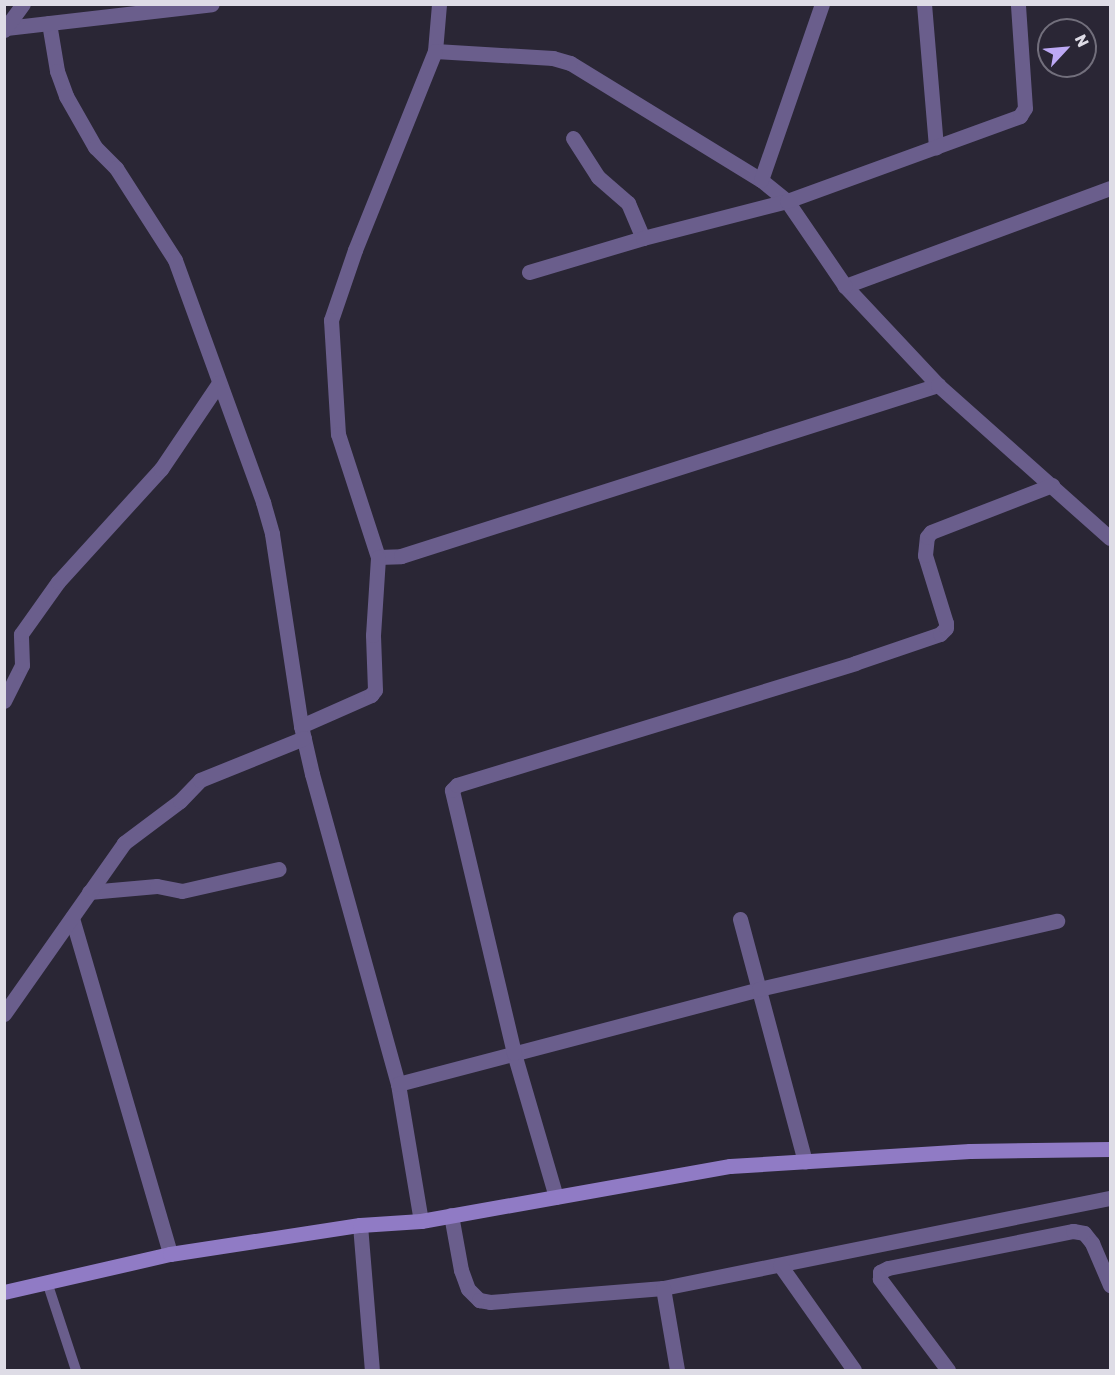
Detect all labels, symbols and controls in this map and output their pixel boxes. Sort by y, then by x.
north arrow [1037,18,1097,78]
text: N [1071,31,1093,50]

